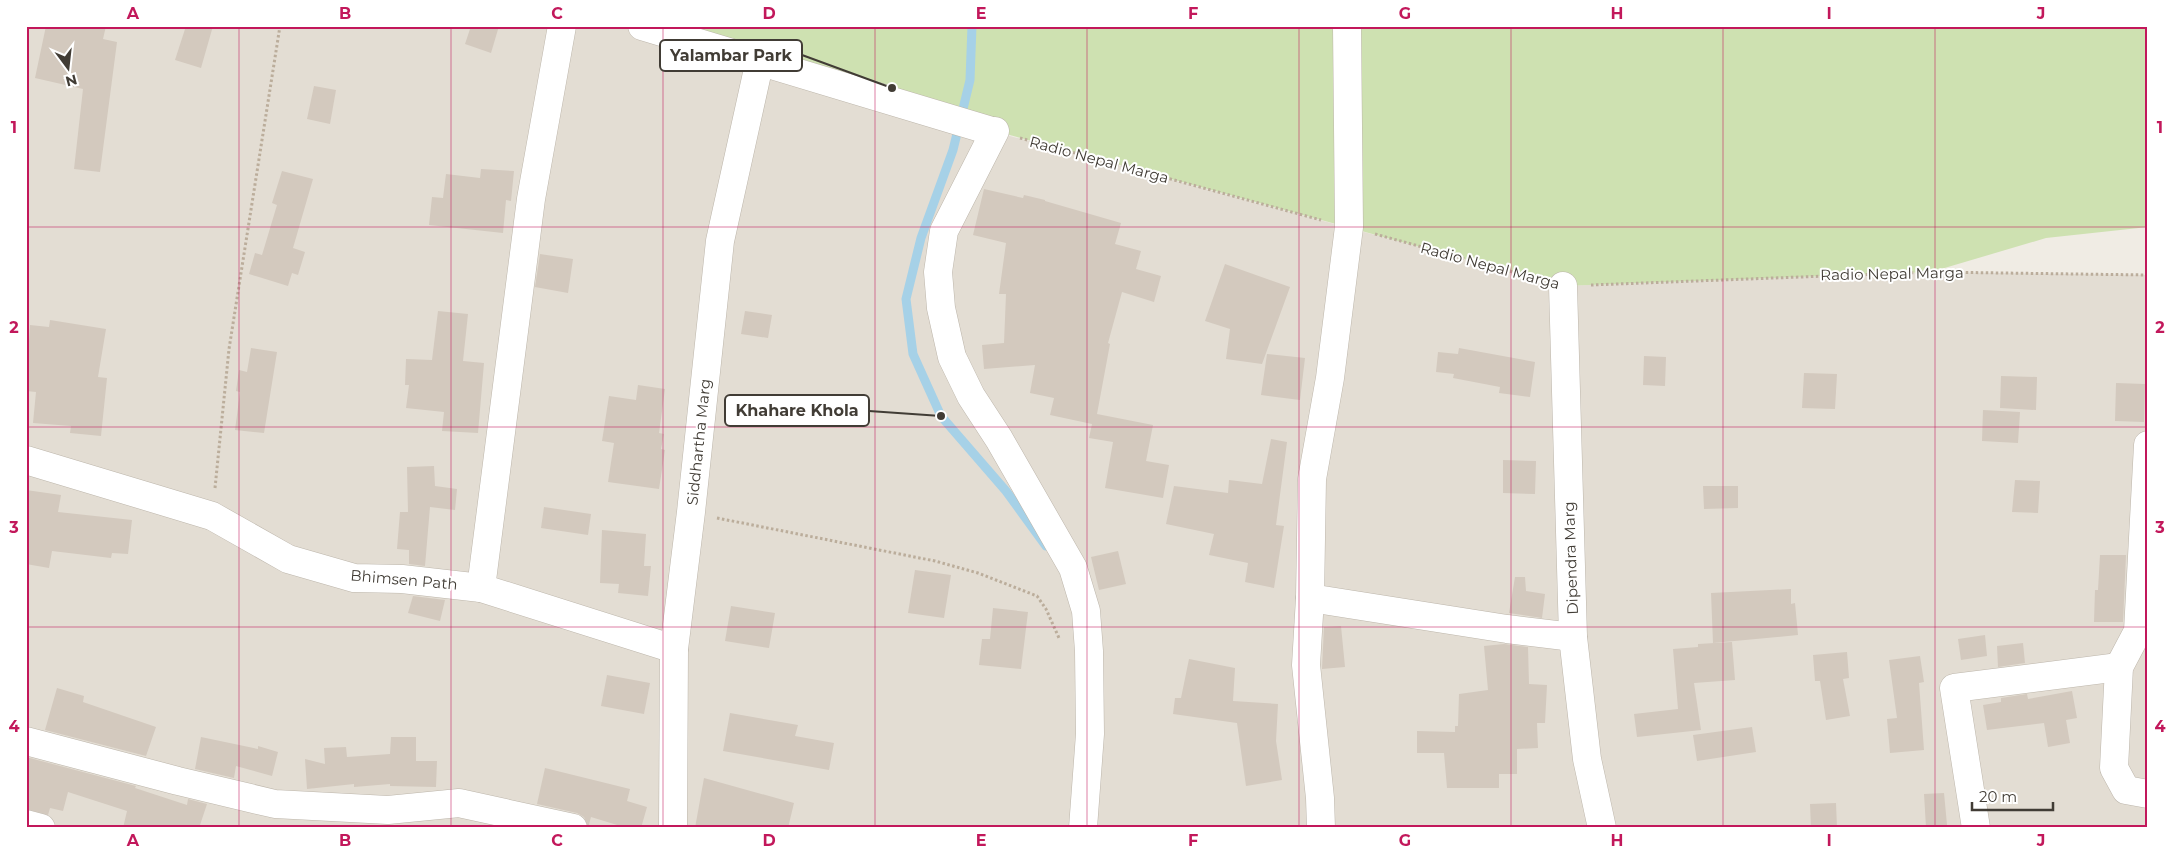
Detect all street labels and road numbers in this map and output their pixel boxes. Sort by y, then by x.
street label: Radio Nepal Marga [1027,132,1171,187]
street label: Radio Nepal Marga [1418,238,1562,293]
street label: Radio Nepal Marga [1820,263,1964,284]
street label: Siddhartha Marg [682,378,715,506]
street label: Dipendra Marg [1559,501,1582,615]
street label: Bhimsen Path [350,565,458,594]

